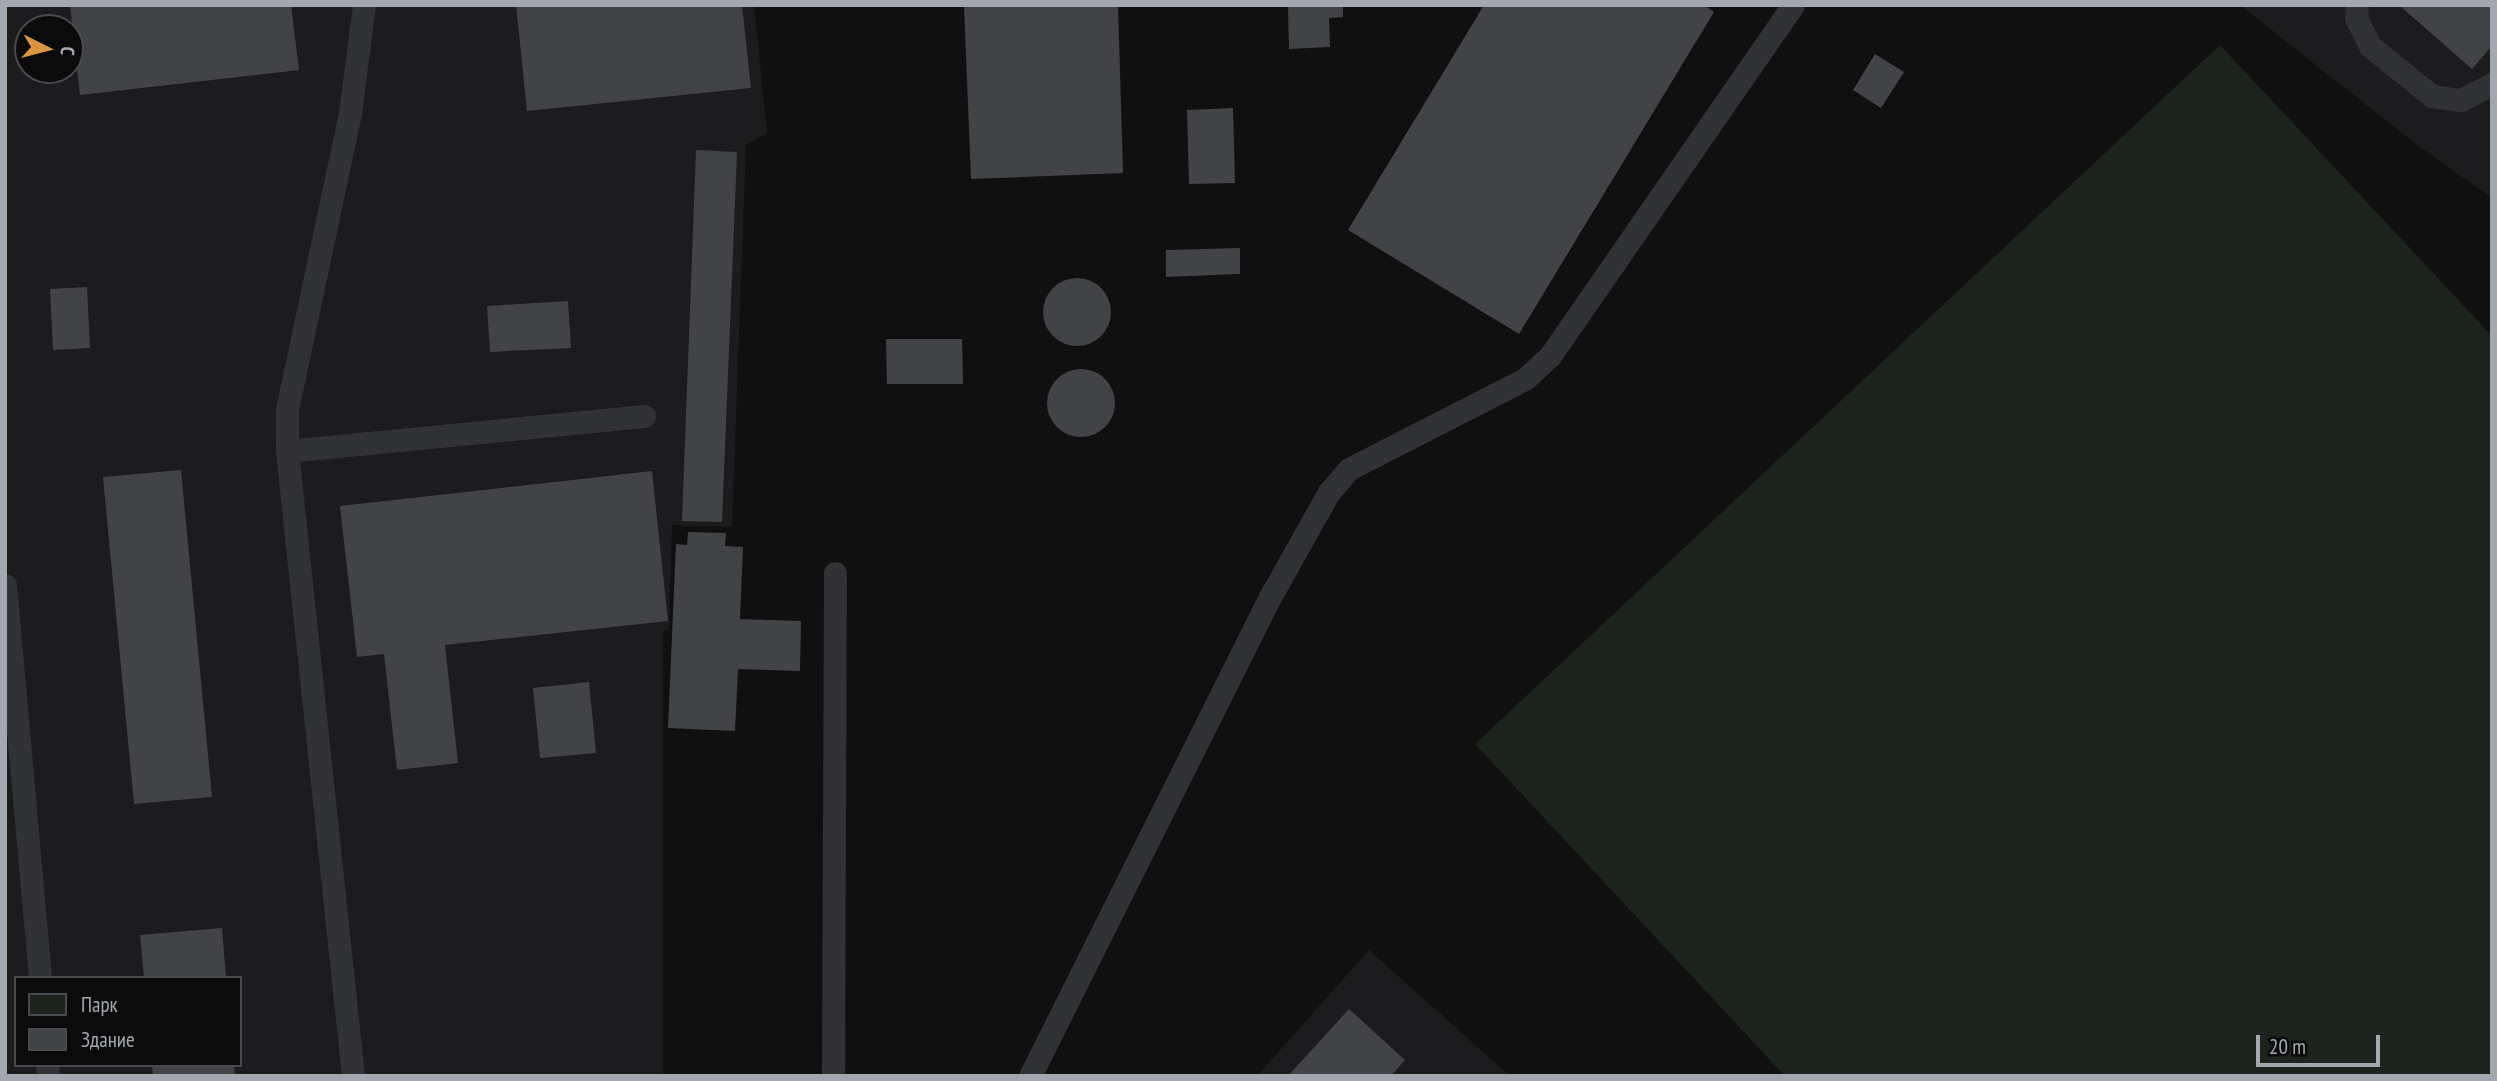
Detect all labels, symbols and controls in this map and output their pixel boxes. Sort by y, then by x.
north arrow [14,14,84,84]
text: С [56,45,80,57]
legend [14,976,242,1067]
text: Парк [81,991,118,1018]
scale bar [2259,1021,2383,1066]
text: Здание [81,1026,135,1053]
text: 20 m [2269,1033,2306,1060]

